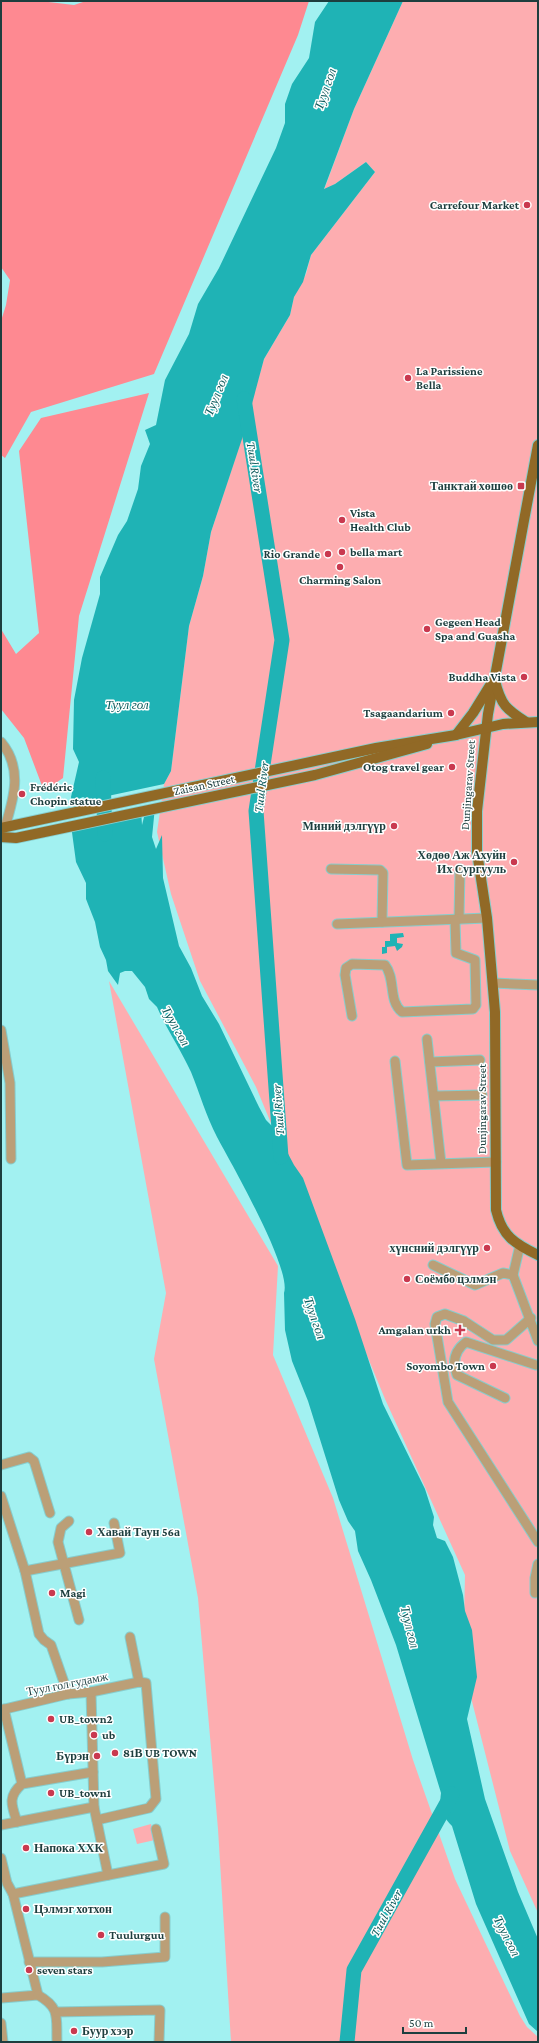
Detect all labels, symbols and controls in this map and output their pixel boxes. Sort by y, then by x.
water label: Туул гол [311,66,339,112]
place label: Carrefour Market [430,198,520,212]
marker: Carrefour Market [522,200,532,210]
place label: La Parissiene Bella [416,364,483,392]
water label: Туул гол [201,372,231,418]
marker: La Parissiene Bella [403,373,413,383]
water label: Tuul River [244,441,266,494]
place label: Танктай хөшөө [430,479,513,493]
marker: Танктай хөшөө [516,481,526,491]
place label: Vista Health Club [349,506,411,534]
marker: Vista Health Club [337,515,347,525]
place label: bella mart [349,545,403,559]
place label: Rio Grande [263,547,320,561]
marker: bella mart [337,547,347,557]
marker: Rio Grande [323,549,333,559]
marker: Charming Salon [335,562,345,572]
place label: Charming Salon [299,573,381,587]
place label: Gegeen Head Spa and Guasha [435,615,516,643]
marker: Gegeen Head Spa and Guasha [422,624,432,634]
place label: Buddha Vista [449,670,516,684]
marker: Buddha Vista [519,672,529,682]
water label: Туул гол [105,697,149,712]
place label: Tsagaandarium [363,706,444,720]
marker: Tsagaandarium [446,708,456,718]
street label: Dunjingarav Street [458,739,478,830]
water label: Tuul River [250,760,272,813]
place label: Otog travel gear [363,760,444,774]
marker: Otog travel gear [447,762,457,772]
street label: Zaisan Street [172,771,237,798]
place label: Frédéric Chopin statue [30,780,102,808]
marker: Frédéric Chopin statue [17,789,27,799]
place label: Миний дэлгүүр [303,819,386,833]
marker: Миний дэлгүүр [389,821,399,831]
place label: Хөдөө Аж Ахуйн Их Сургууль [417,848,507,876]
marker: Хөдөө Аж Ахуйн Их Сургууль [509,857,519,867]
water label: Туул гол [159,1004,193,1049]
street label: Dunjingarav Street [475,1063,489,1154]
water label: Tuul River [269,1084,287,1136]
place label: хүнсний дэлгүүр [390,1241,479,1255]
marker: хүнсний дэлгүүр [482,1243,492,1253]
place label: Соёмбо цэлмэн [415,1272,496,1286]
marker: Соёмбо цэлмэн [402,1274,412,1284]
water label: Туул гол [301,1295,329,1341]
place label: Amgalan urkh [377,1323,451,1337]
marker: Amgalan urkh [454,1324,466,1336]
place label: Soyombo Town [406,1359,485,1373]
marker: Soyombo Town [488,1361,498,1371]
place label: Хавай Таун 56а [97,1525,180,1539]
marker: Хавай Таун 56а [84,1527,94,1537]
place label: Magi [60,1586,86,1600]
marker: Magi [47,1588,57,1598]
water label: Туул гол [398,1604,423,1650]
street label: Туул гол гудамж [25,1669,110,1699]
place label: UB_town2 [59,1712,113,1726]
marker: UB_town2 [46,1714,56,1724]
place label: ub [102,1728,116,1742]
marker: ub [89,1730,99,1740]
place label: 81В UB TOWN [123,1746,197,1760]
marker: 81В UB TOWN [110,1748,120,1758]
place label: Бүрэн [56,1749,89,1763]
marker: Бүрэн [92,1751,102,1761]
place label: UB_town1 [59,1786,112,1800]
marker: UB_town1 [46,1788,56,1798]
place label: Напока ХХК [34,1841,103,1855]
marker: Напока ХХК [21,1843,31,1853]
water label: Tuul River [367,1887,405,1939]
place label: Цэлмэг хотхон [34,1902,112,1916]
marker: Цэлмэг хотхон [21,1904,31,1914]
water label: Туул гол [491,1913,524,1959]
place label: Tuulurguu [109,1928,164,1942]
marker: Tuulurguu [96,1930,106,1940]
place label: seven stars [37,1963,92,1977]
marker: seven stars [24,1965,34,1975]
scale bar [403,2009,466,2035]
text: 50 m [409,2016,434,2030]
place label: Буур хээр [82,2024,134,2038]
marker: Буур хээр [69,2026,79,2036]

